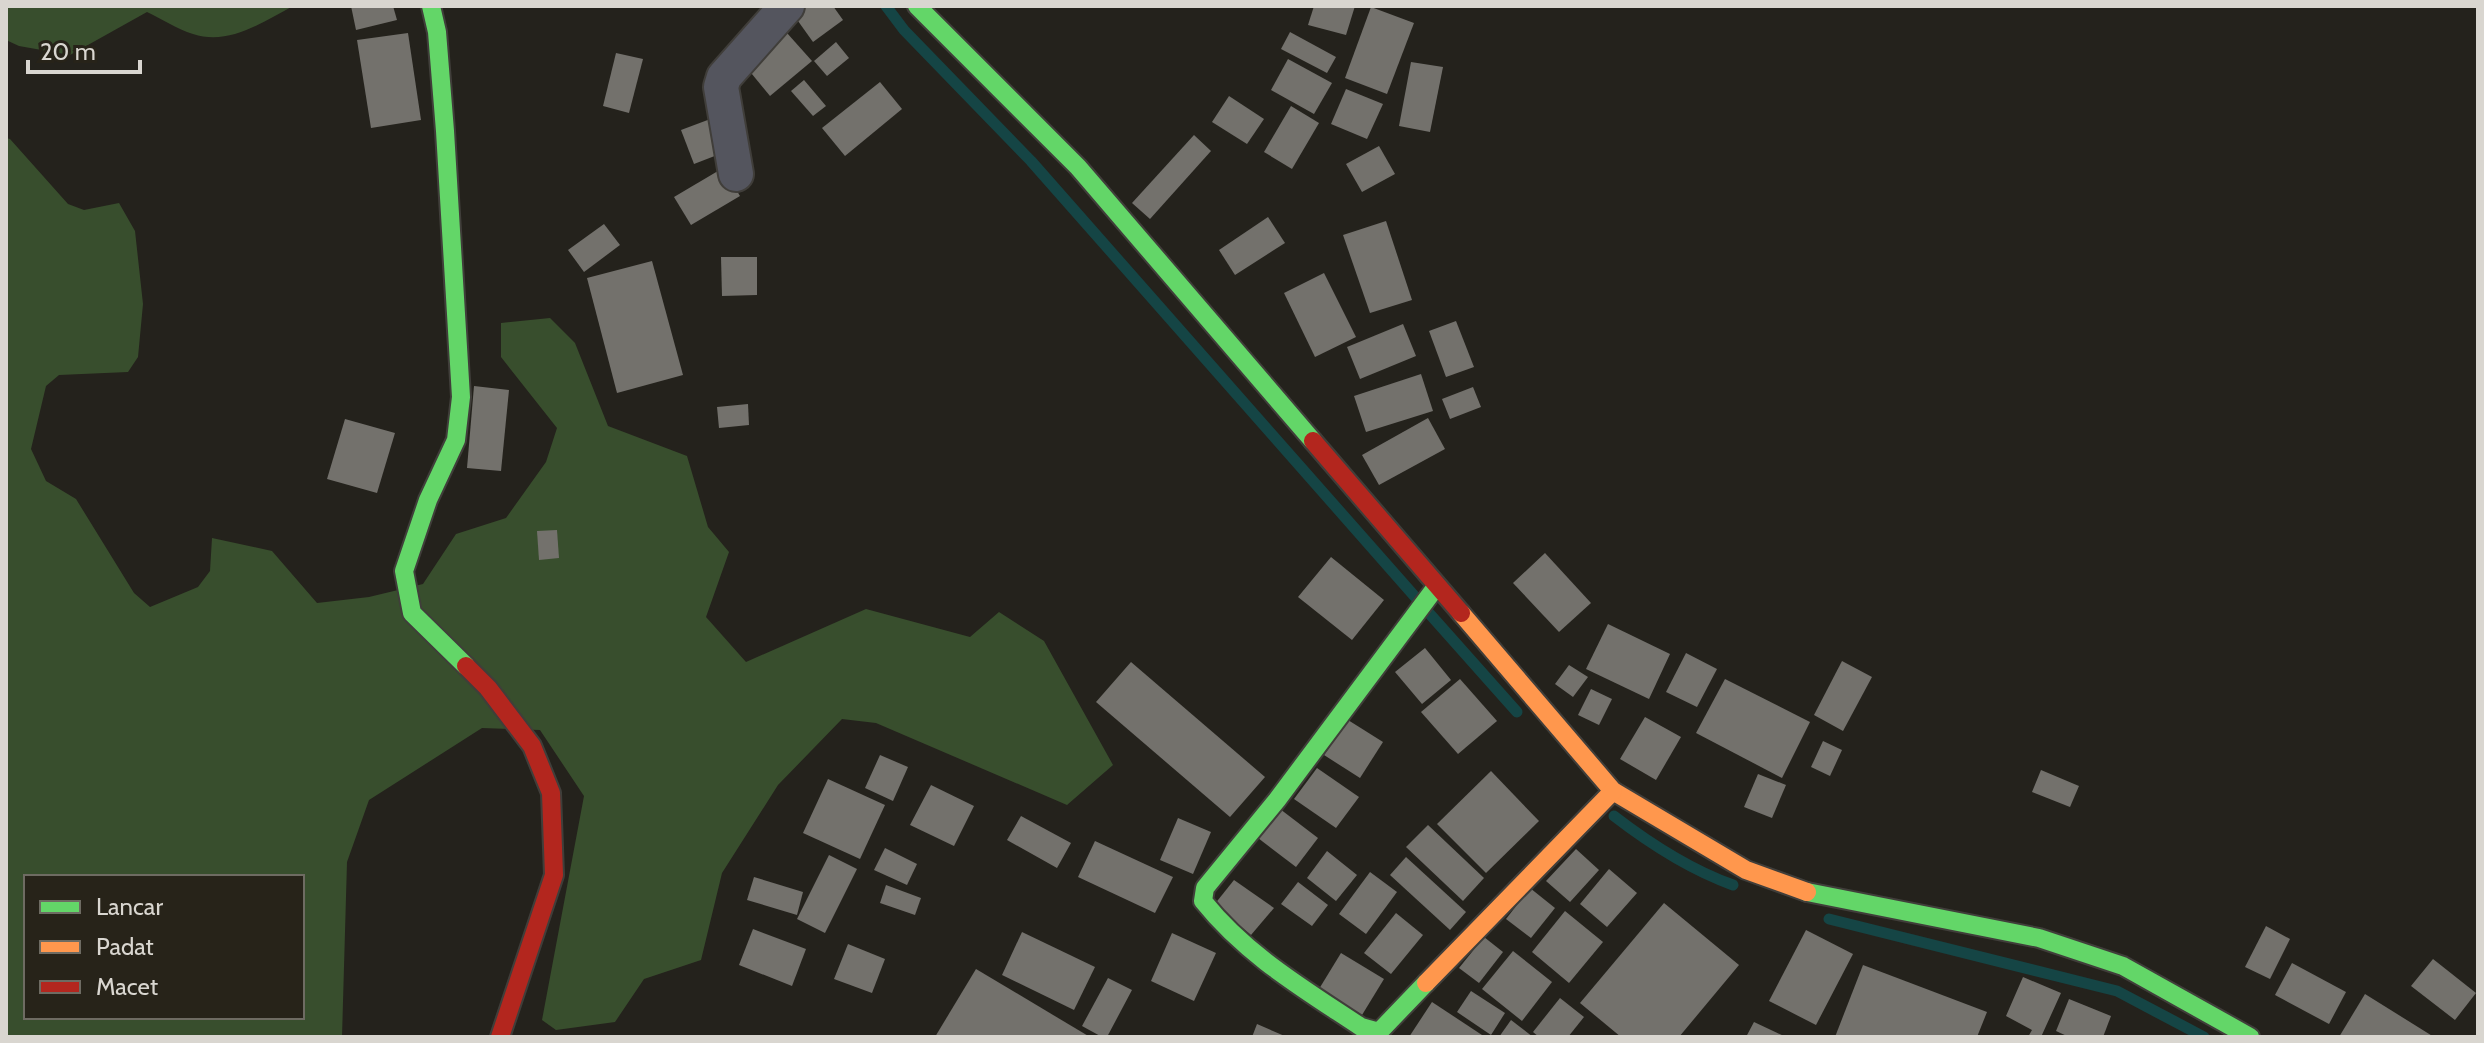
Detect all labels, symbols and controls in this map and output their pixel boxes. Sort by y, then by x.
scale bar [28,24,140,74]
text: 20 m [40,37,96,66]
legend [24,875,304,1019]
text: Lancar [96,892,163,921]
text: Padat [96,932,154,961]
text: Macet [96,972,158,1001]

